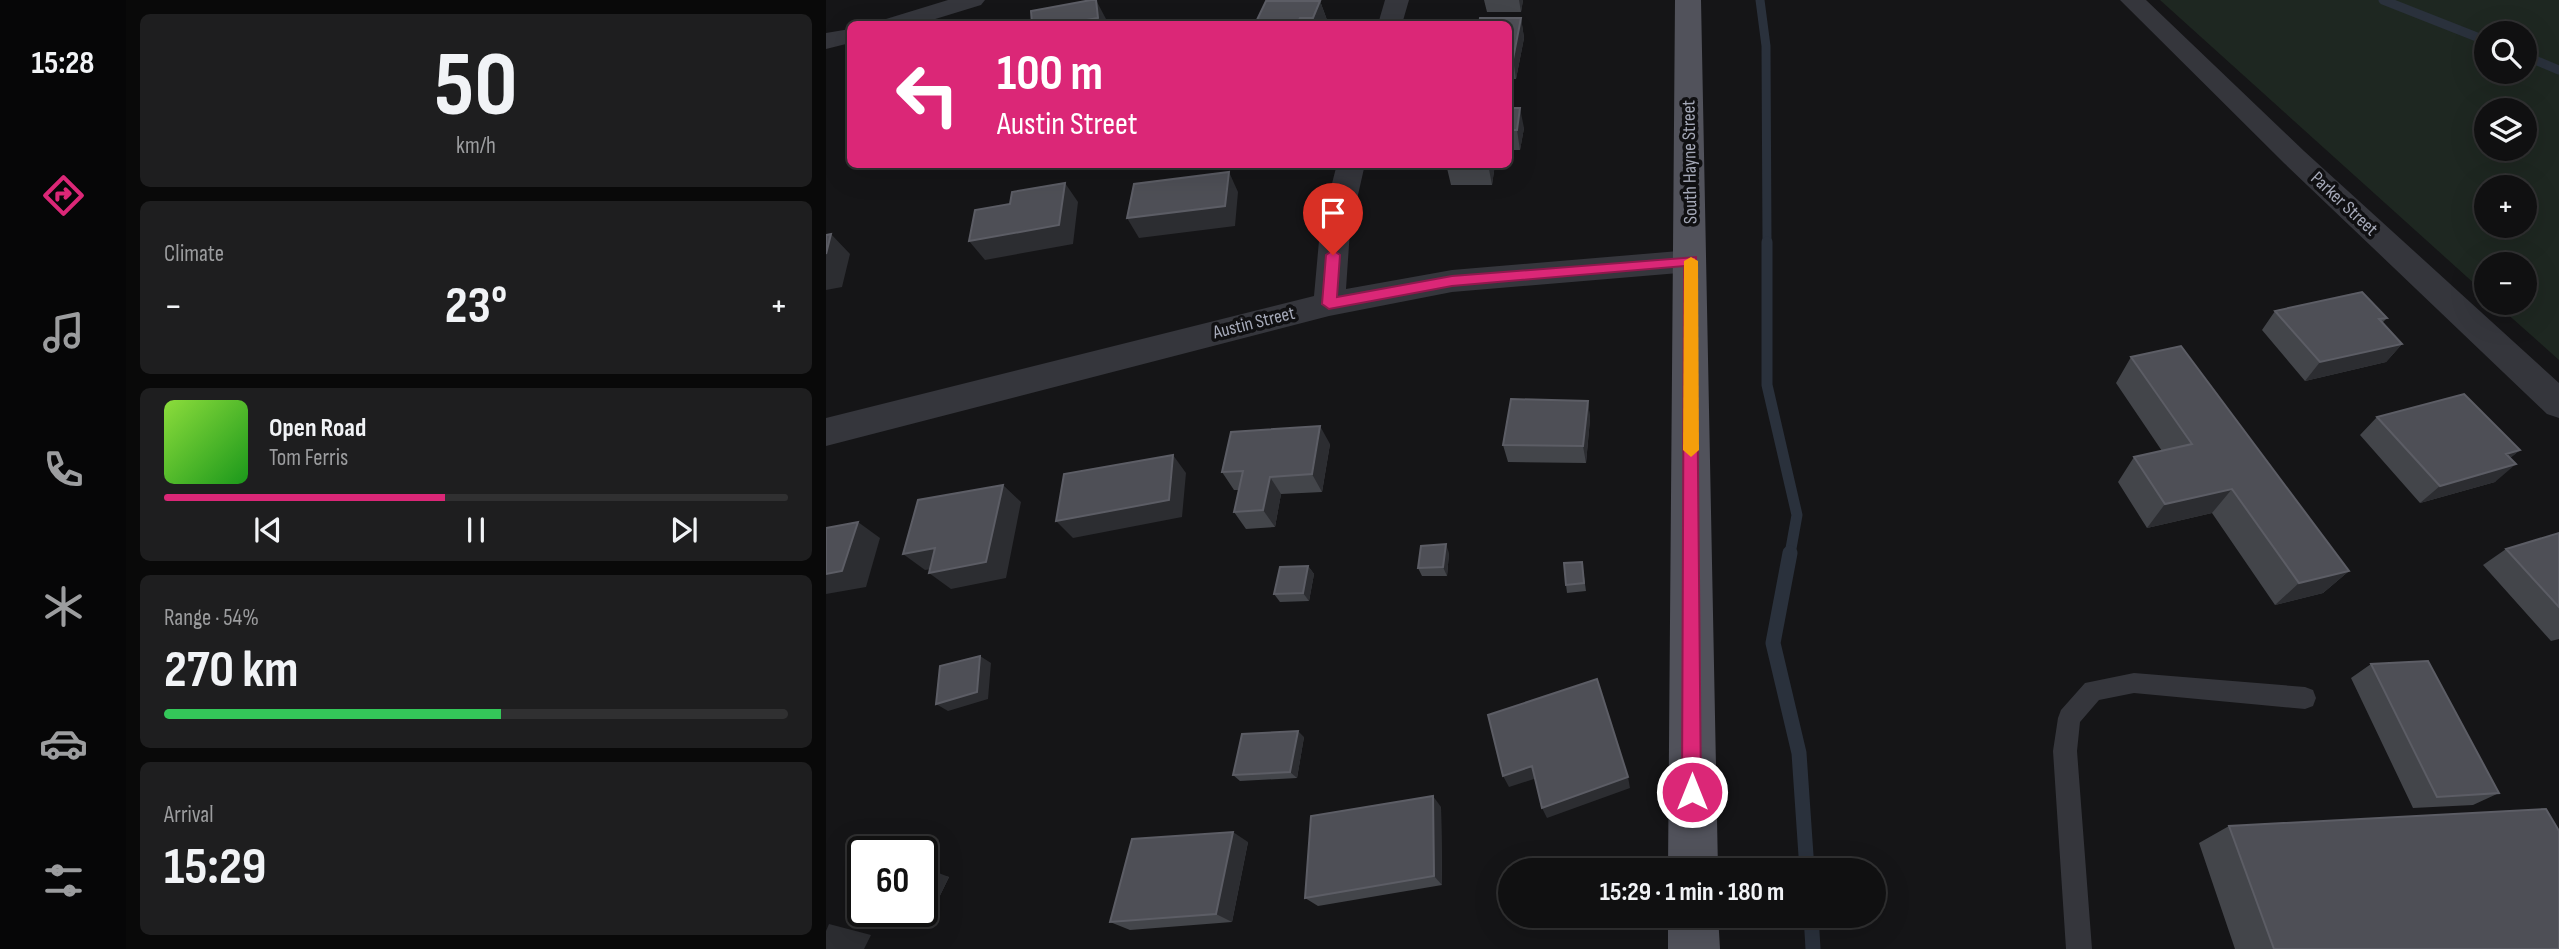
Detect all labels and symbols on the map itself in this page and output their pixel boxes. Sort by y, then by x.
street label: South Hayne Street [1677,100,1703,224]
street label: Parker Street [2306,167,2383,241]
pin [1303,183,1363,255]
street label: Austin Street [1210,302,1297,344]
position arrow [1655,755,1729,829]
speed limit sign: 60 [847,836,938,927]

